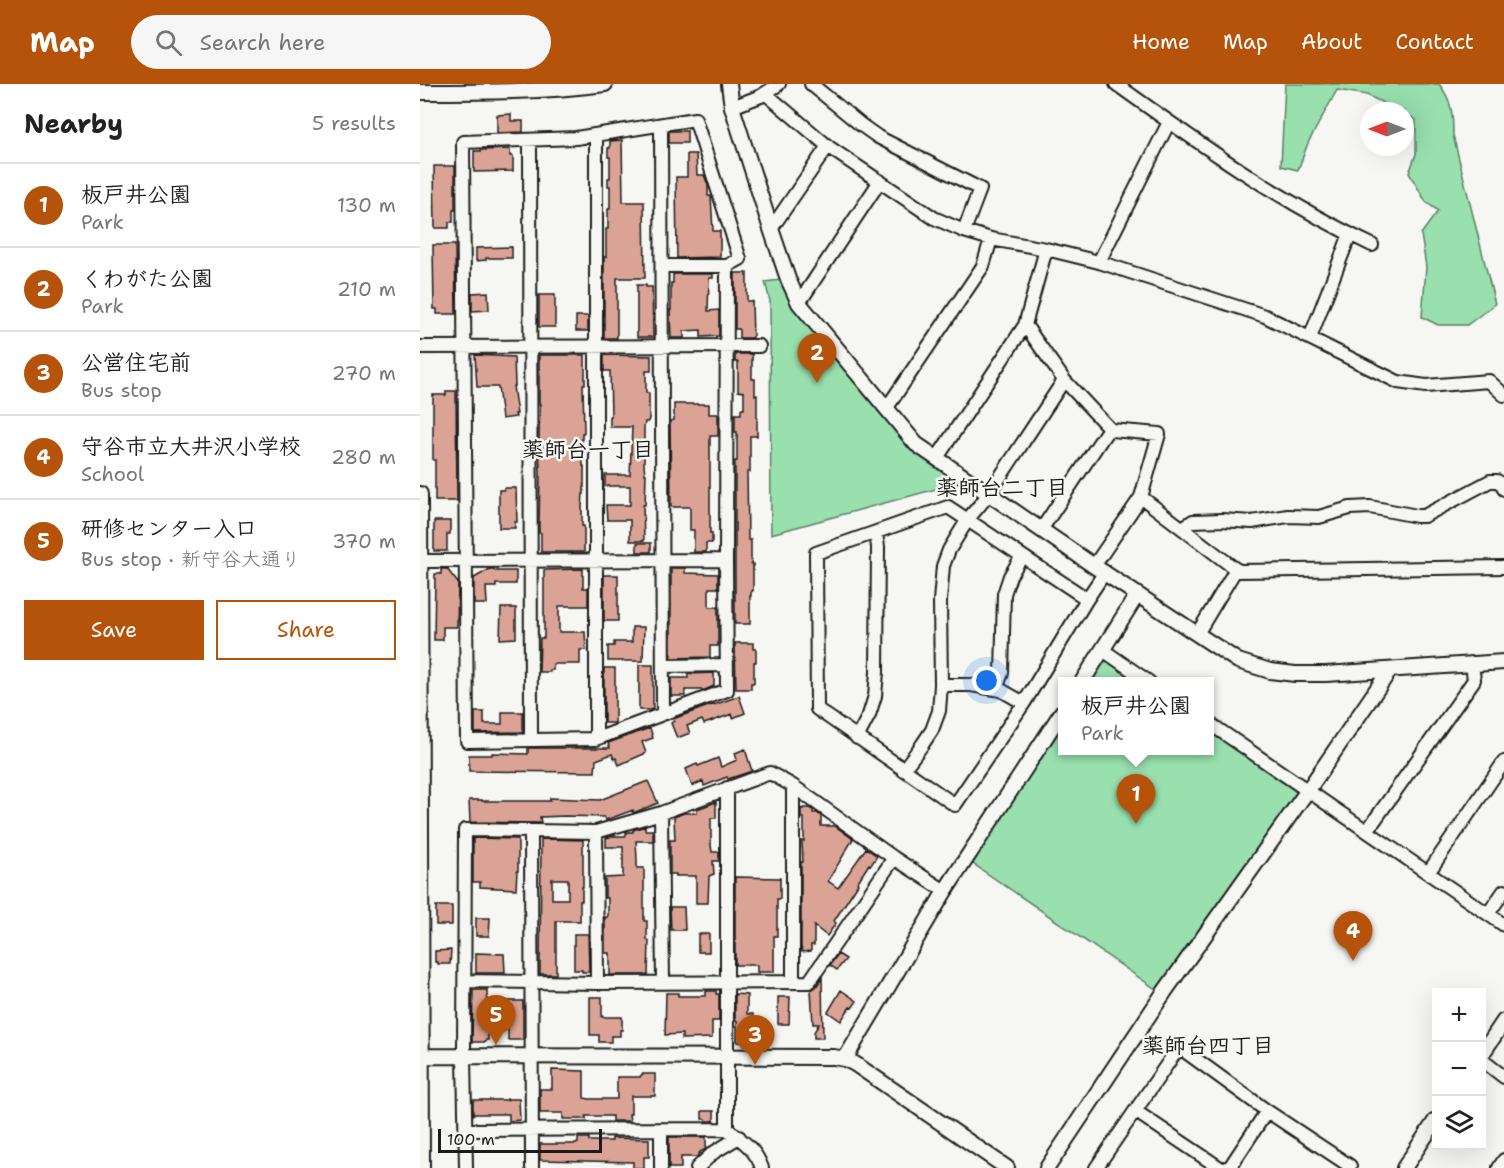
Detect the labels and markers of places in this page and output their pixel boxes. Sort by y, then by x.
pin: 2 [798,334,836,383]
pin: 1 [1116,774,1156,824]
pin: 4 [1334,912,1372,961]
pin: 5 [476,996,516,1045]
pin: 3 [736,1016,774,1065]

